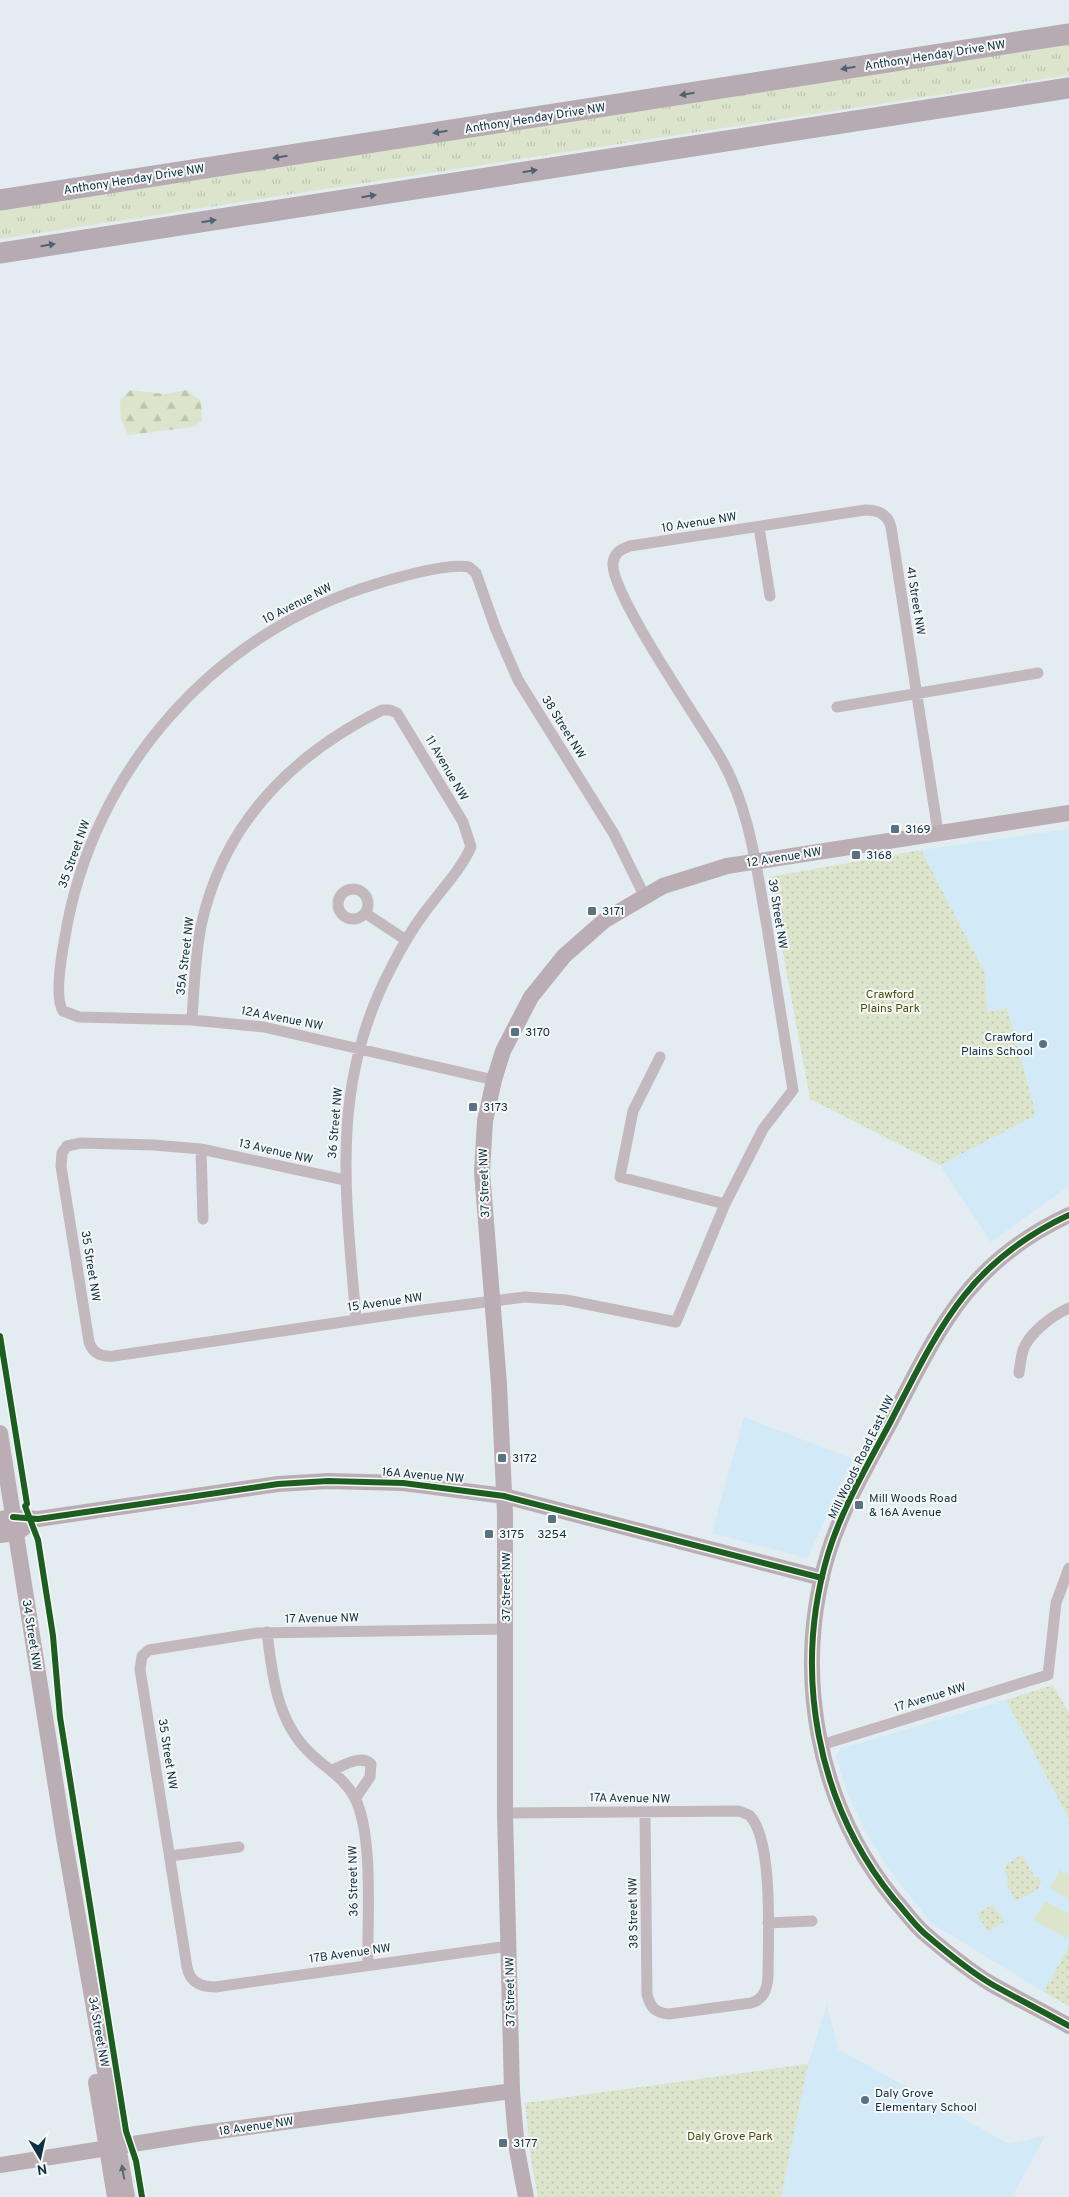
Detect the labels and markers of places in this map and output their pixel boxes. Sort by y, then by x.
place label: 3169 [905,822,931,838]
marker: 3169 [889,823,901,835]
place label: 3168 [866,848,892,864]
marker: 3168 [850,849,862,861]
place label: 3171 [602,904,625,920]
marker: 3171 [586,905,598,917]
place label: 3170 [525,1025,550,1041]
marker: 3170 [509,1026,521,1038]
place label: Crawford Plains School [961,1030,1033,1060]
marker: Crawford Plains School [1037,1038,1049,1050]
place label: 3173 [483,1100,508,1116]
marker: 3173 [467,1101,479,1113]
place label: 3172 [512,1451,537,1467]
marker: 3172 [496,1452,508,1464]
place label: Mill Woods Road & 16A Avenue [869,1491,957,1521]
marker: Mill Woods Road & 16A Avenue [853,1499,865,1511]
marker: 3254 [546,1513,558,1525]
place label: 3175 [499,1527,524,1543]
place label: 3254 [537,1527,567,1543]
marker: 3175 [483,1528,495,1540]
place label: Daly Grove Elementary School [875,2086,977,2116]
marker: Daly Grove Elementary School [859,2094,871,2106]
place label: 3177 [513,2136,538,2152]
marker: 3177 [497,2137,509,2149]

